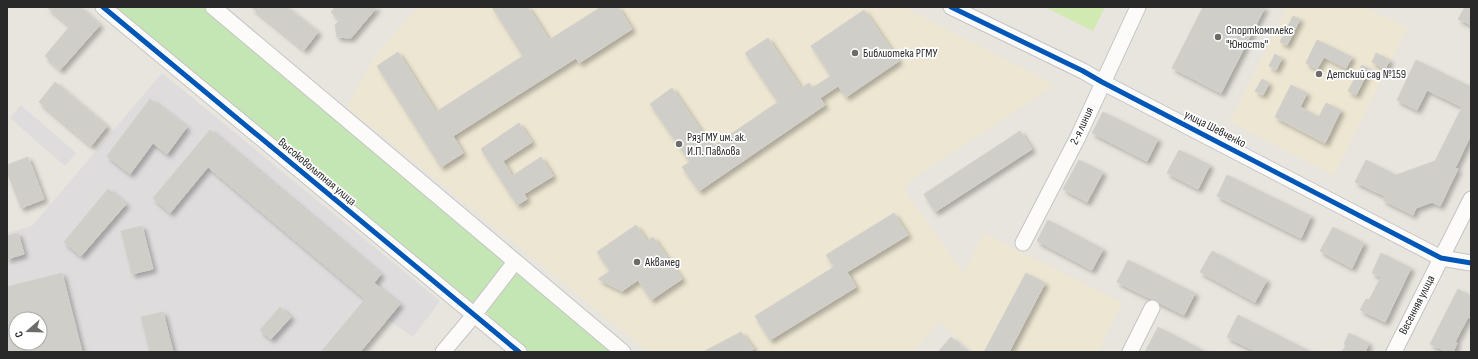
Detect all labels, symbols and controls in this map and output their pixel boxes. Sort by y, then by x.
place label: Спорткомплекс "Юность" [1226,23,1293,52]
marker: Спорткомплекс "Юность" [1213,32,1223,42]
place label: Библиотека РГМУ [863,46,938,61]
marker: Библиотека РГМУ [850,48,860,58]
place label: Детский сад №159 [1327,67,1406,82]
marker: Детский сад №159 [1314,69,1324,79]
street label: 2-я линия [1067,104,1097,147]
street label: улица Шевченко [1182,107,1248,151]
place label: РязГМУ им. ак. И.П. Павлова [687,130,746,159]
street label: Высоковольтная улица [275,135,359,209]
marker: РязГМУ им. ак. И.П. Павлова [674,139,684,149]
place label: Аквамед [644,255,680,270]
marker: Аквамед [632,257,642,267]
street label: Весенняя улица [1396,273,1438,337]
north arrow [8,311,48,351]
text: С [12,329,26,339]

